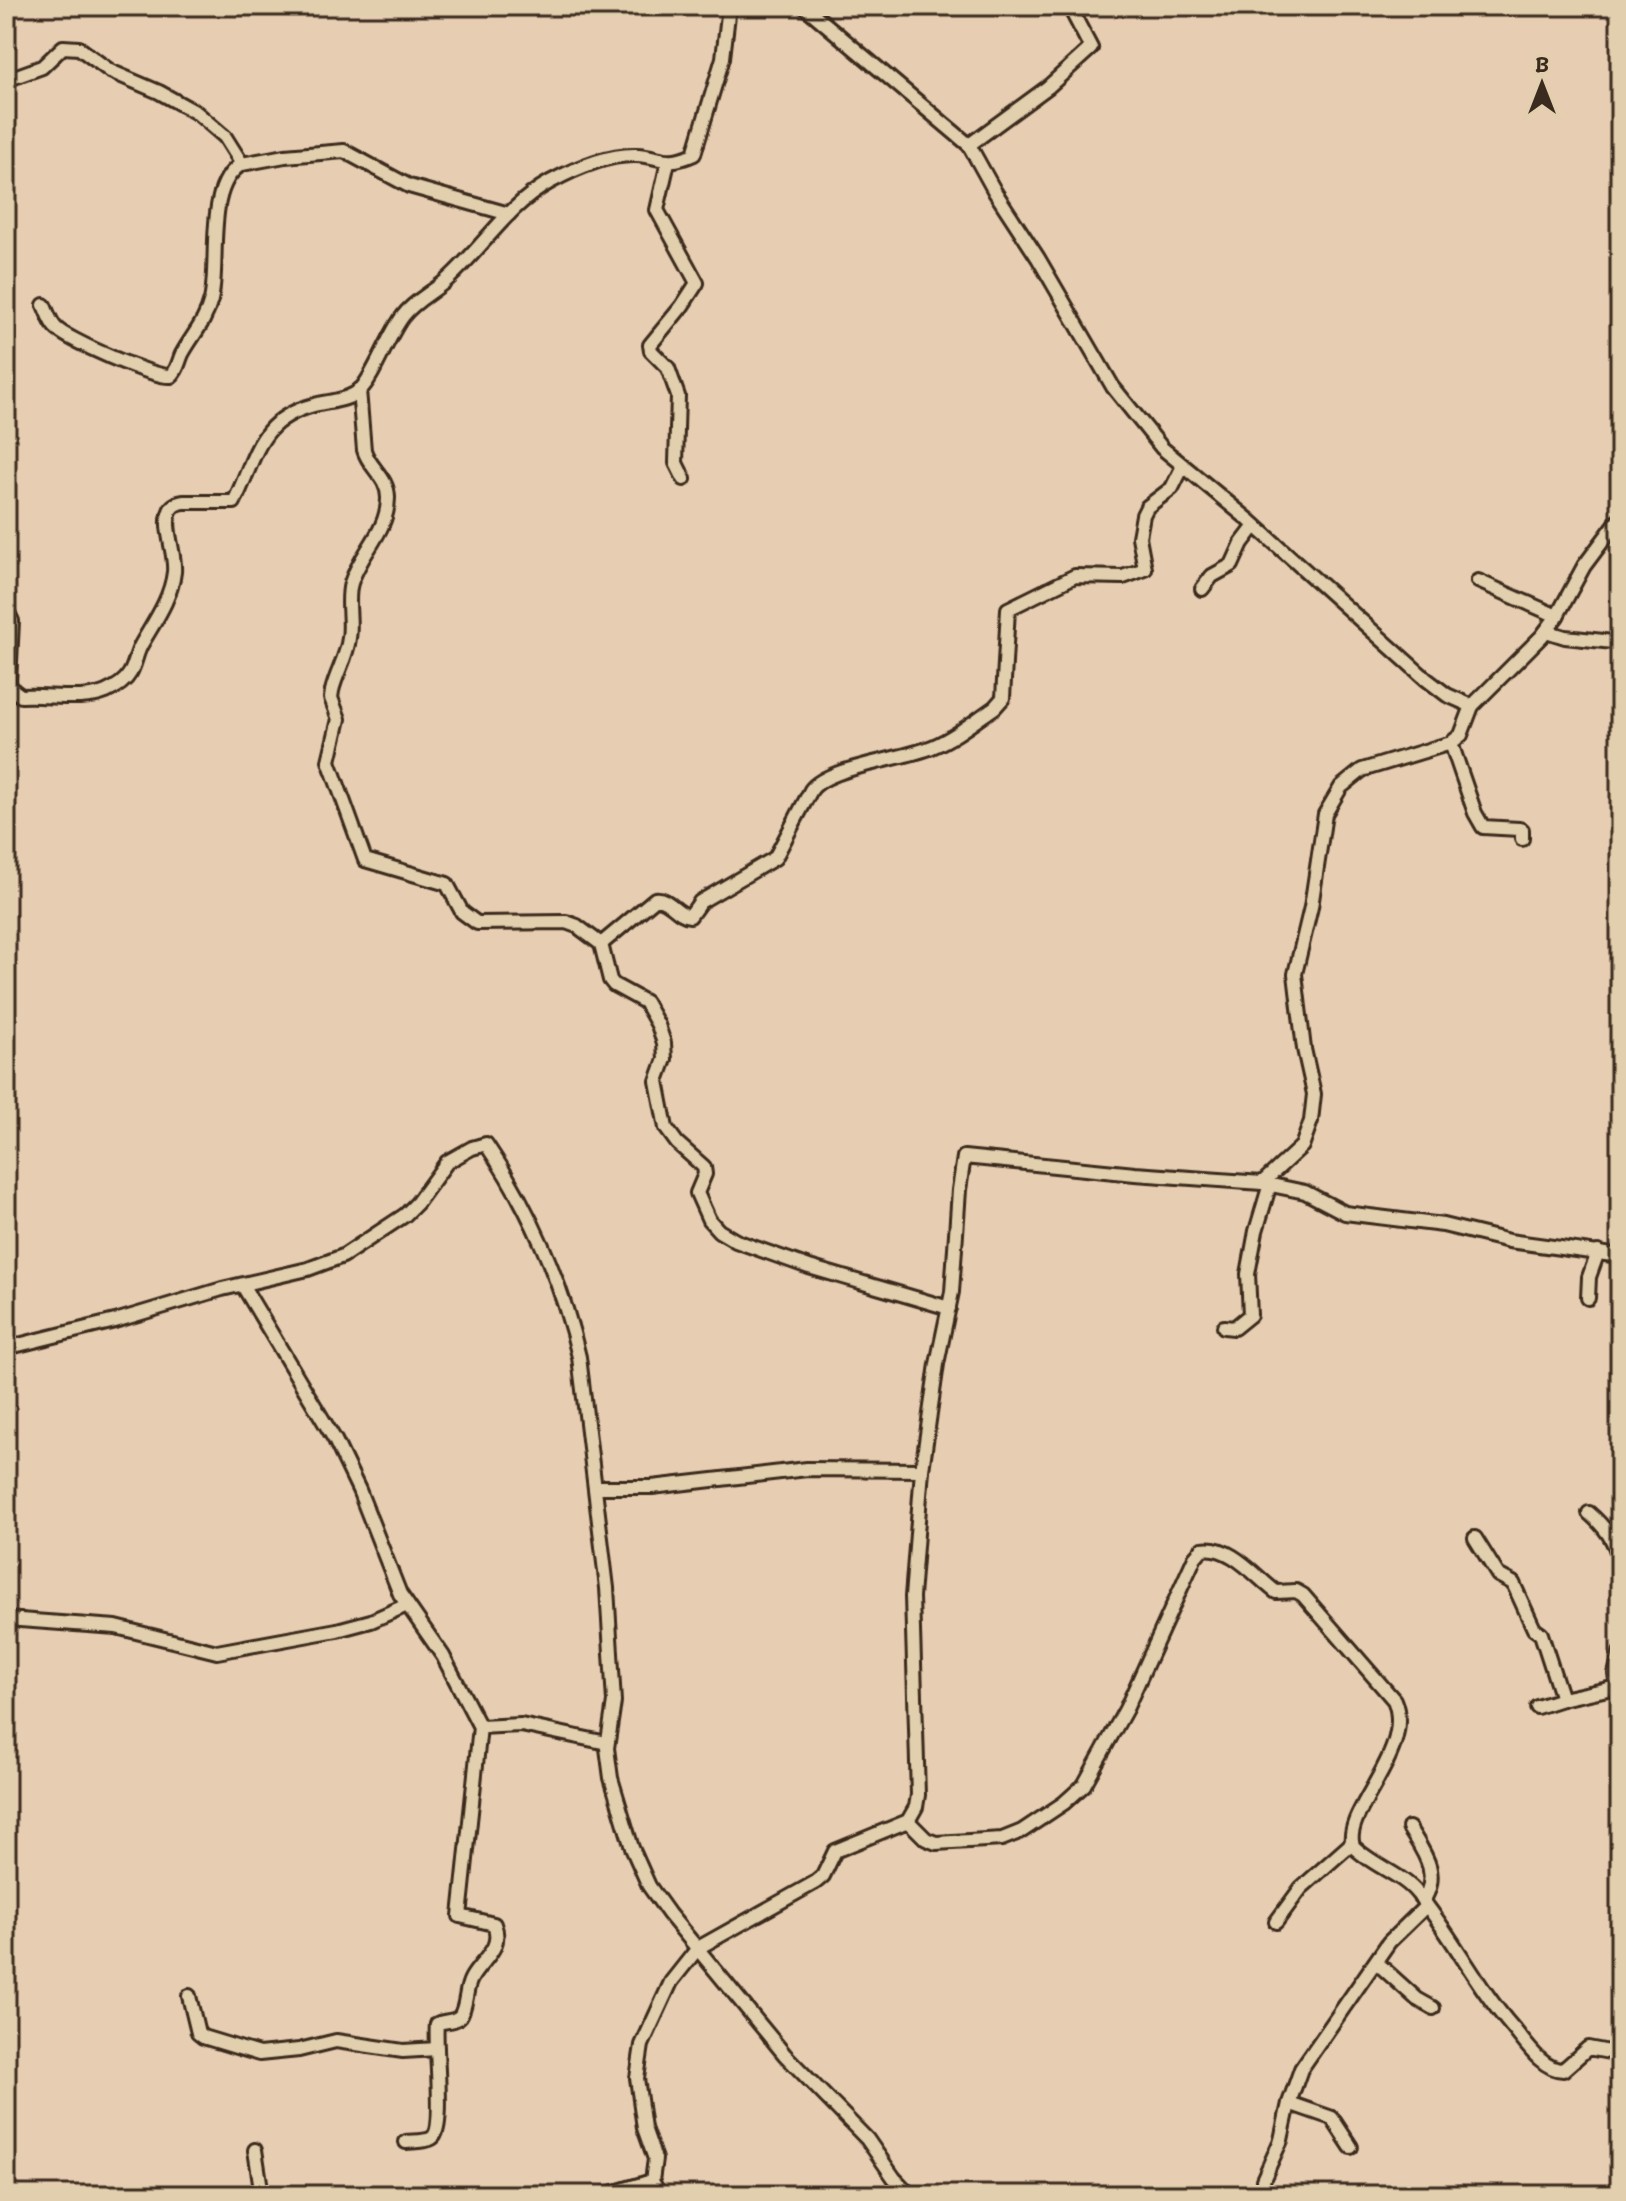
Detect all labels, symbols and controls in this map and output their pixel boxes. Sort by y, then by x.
north arrow [1502,44,1582,124]
text: B [1535,49,1549,78]

